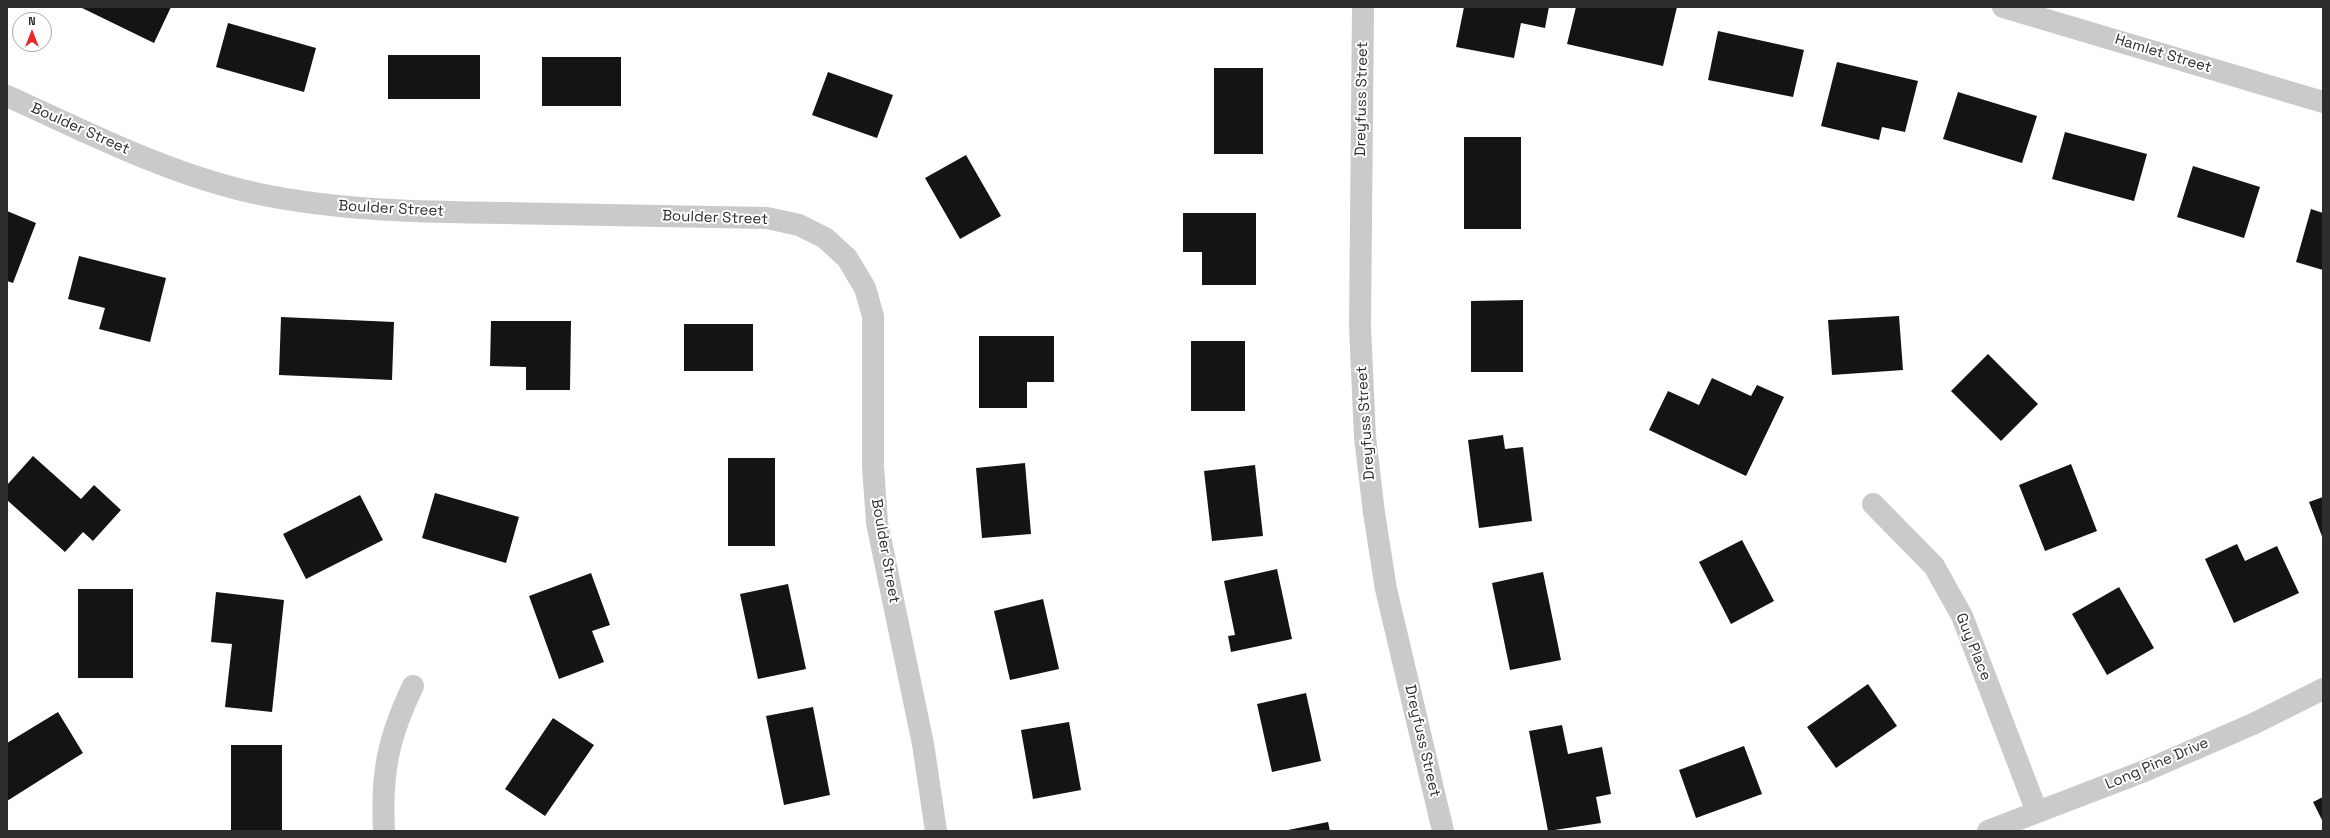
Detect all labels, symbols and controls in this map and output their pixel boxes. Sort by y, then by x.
north arrow [12,12,52,52]
text: N [28,14,36,28]
street label: Hamlet Street [2112,31,2214,77]
street label: Dreyfuss Street [1352,41,1372,157]
street label: Boulder Street [28,99,132,159]
street label: Boulder Street [338,197,444,221]
street label: Boulder Street [662,207,768,229]
street label: Dreyfuss Street [1353,365,1379,481]
street label: Boulder Street [867,497,903,605]
street label: Guy Place [1951,611,1995,683]
street label: Dreyfuss Street [1400,683,1444,799]
street label: Long Pine Drive [2103,734,2211,794]

